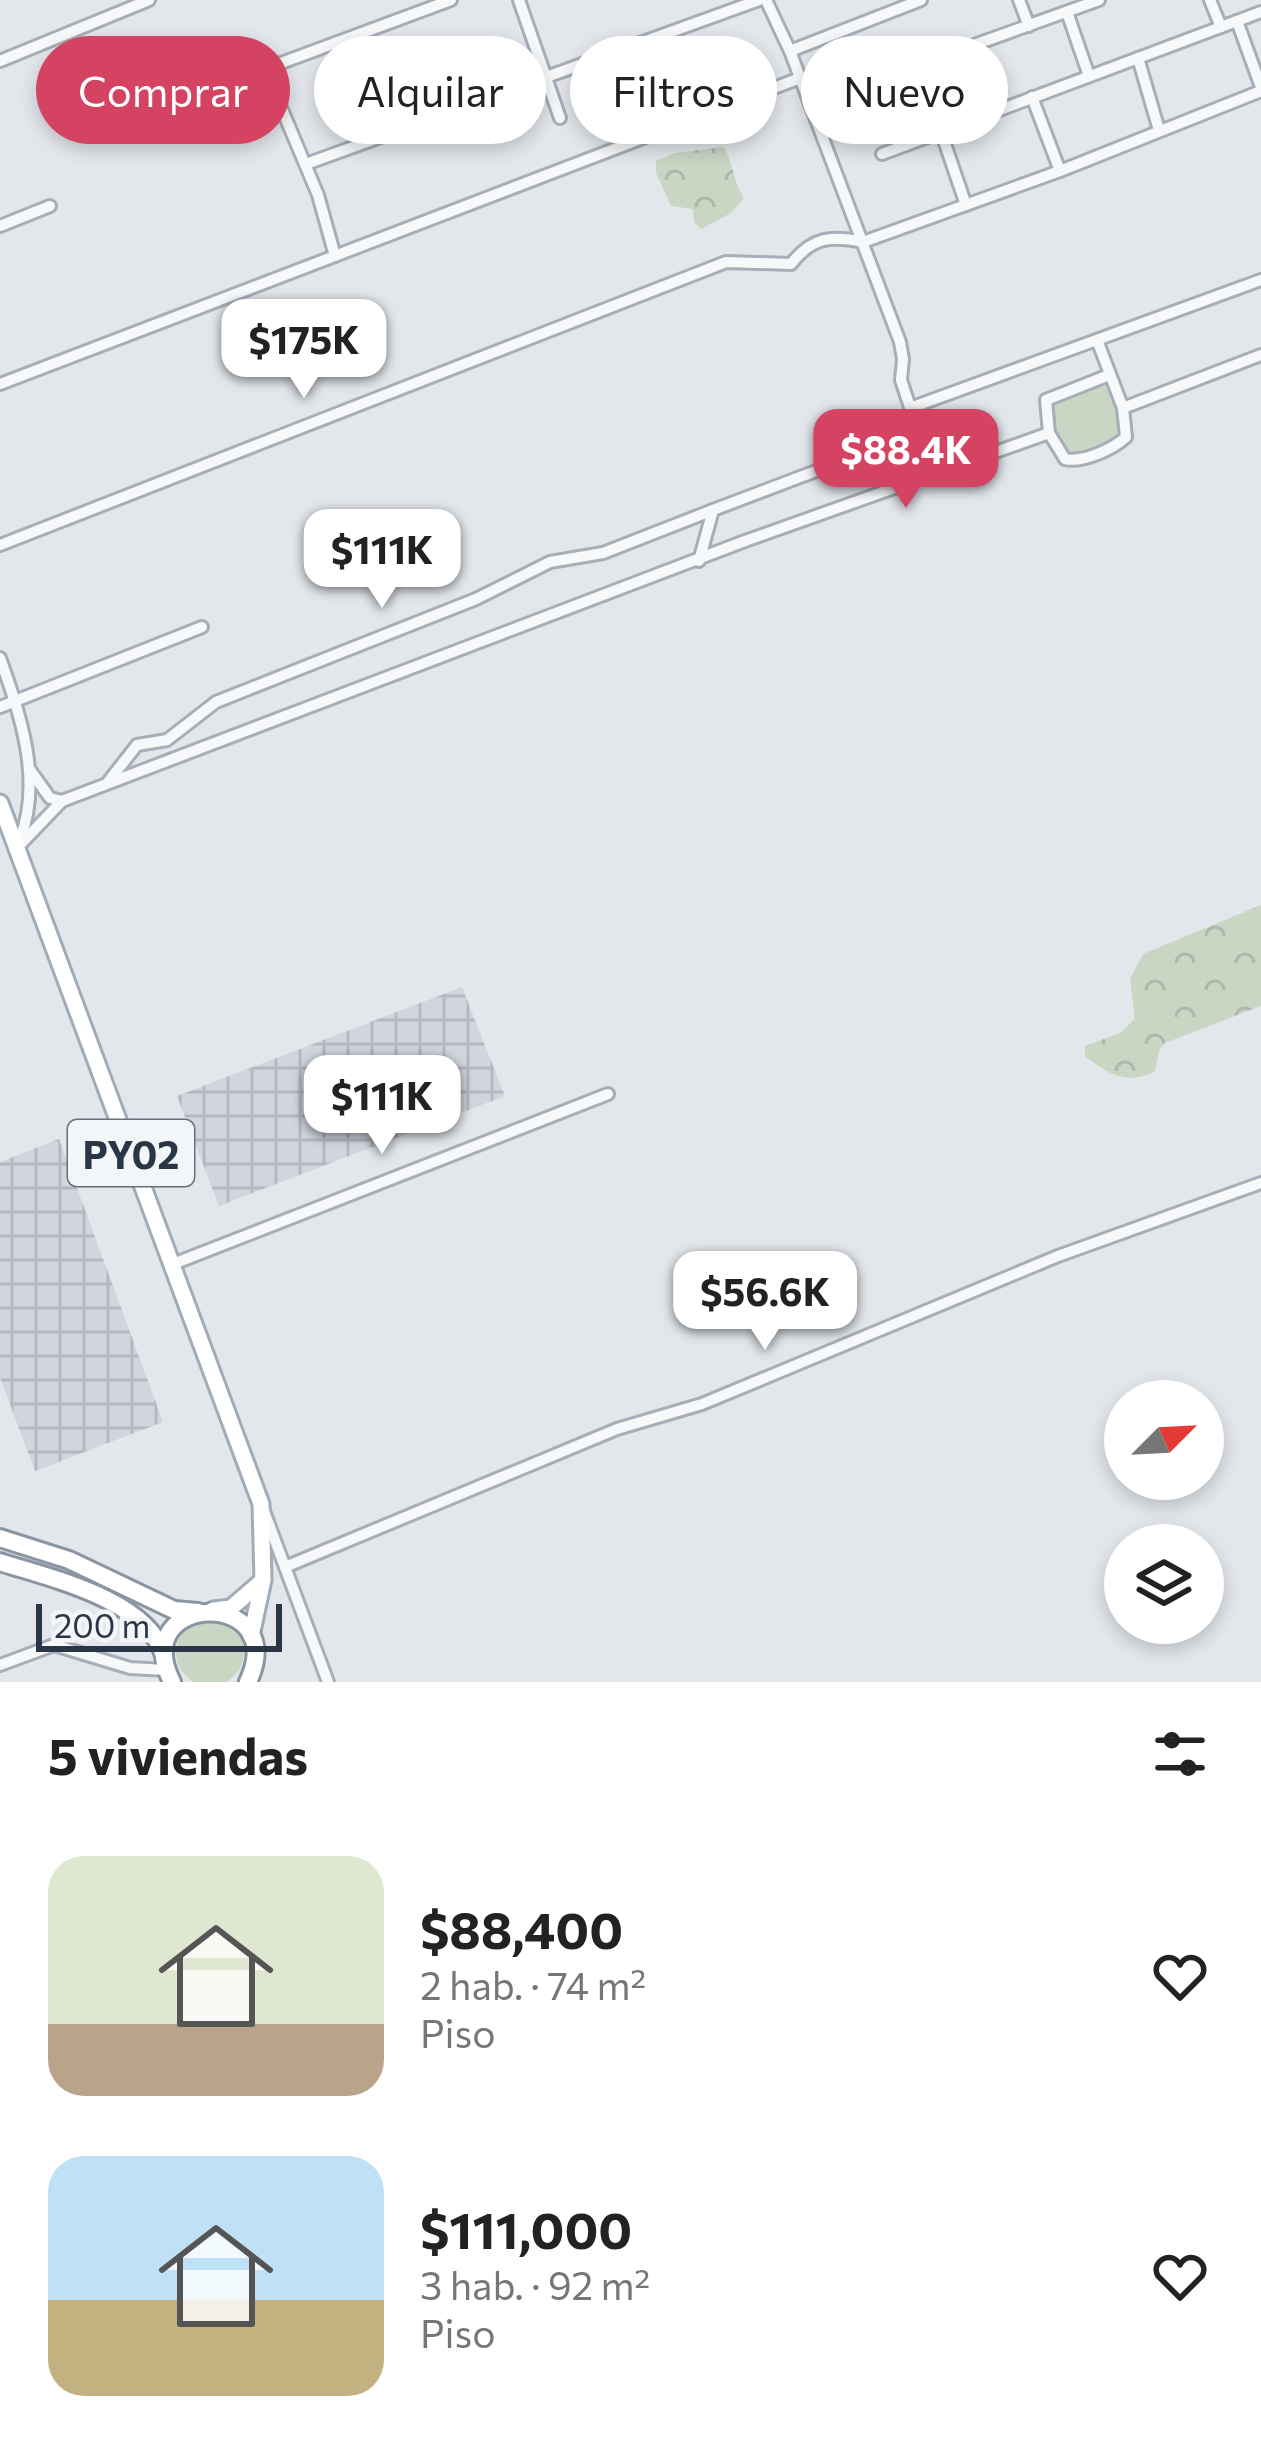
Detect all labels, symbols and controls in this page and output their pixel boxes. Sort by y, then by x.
chip: Comprar [36,36,290,144]
chip: Alquilar [314,36,546,144]
chip: Filtros [570,36,777,144]
chip: Nuevo [801,36,1008,144]
pin: $175K [220,299,388,401]
text: $175K [248,314,360,362]
pin: $88.4K [808,409,1004,511]
text: $88.4K [840,424,972,472]
pin: $111K [298,509,466,611]
text: $111K [331,524,433,572]
pin: $111K [298,1055,466,1157]
text: $111K [331,1070,433,1118]
road number: PY02 [68,1120,194,1186]
pin: $56.6K [667,1251,863,1353]
text: $56.6K [700,1266,830,1314]
north arrow [1104,1380,1224,1500]
map controls [1104,1380,1224,1644]
button: layers [1104,1524,1224,1644]
scale bar [36,1598,282,1651]
text: 200 m [54,1604,150,1645]
icon: filters [1147,1721,1213,1787]
text: 5 viviendas [48,1723,308,1786]
text: $88,400 [420,1897,623,1960]
icon: home [144,1904,288,2048]
icon: heart [1147,1943,1213,2009]
text: 2 hab. · 74 m² [420,1960,646,2008]
text: Piso [420,2008,496,2056]
text: $111,000 [420,2197,632,2260]
icon: home [144,2204,288,2348]
icon: heart [1147,2243,1213,2309]
text: 3 hab. · 92 m² [420,2260,650,2308]
text: Piso [420,2308,496,2356]

